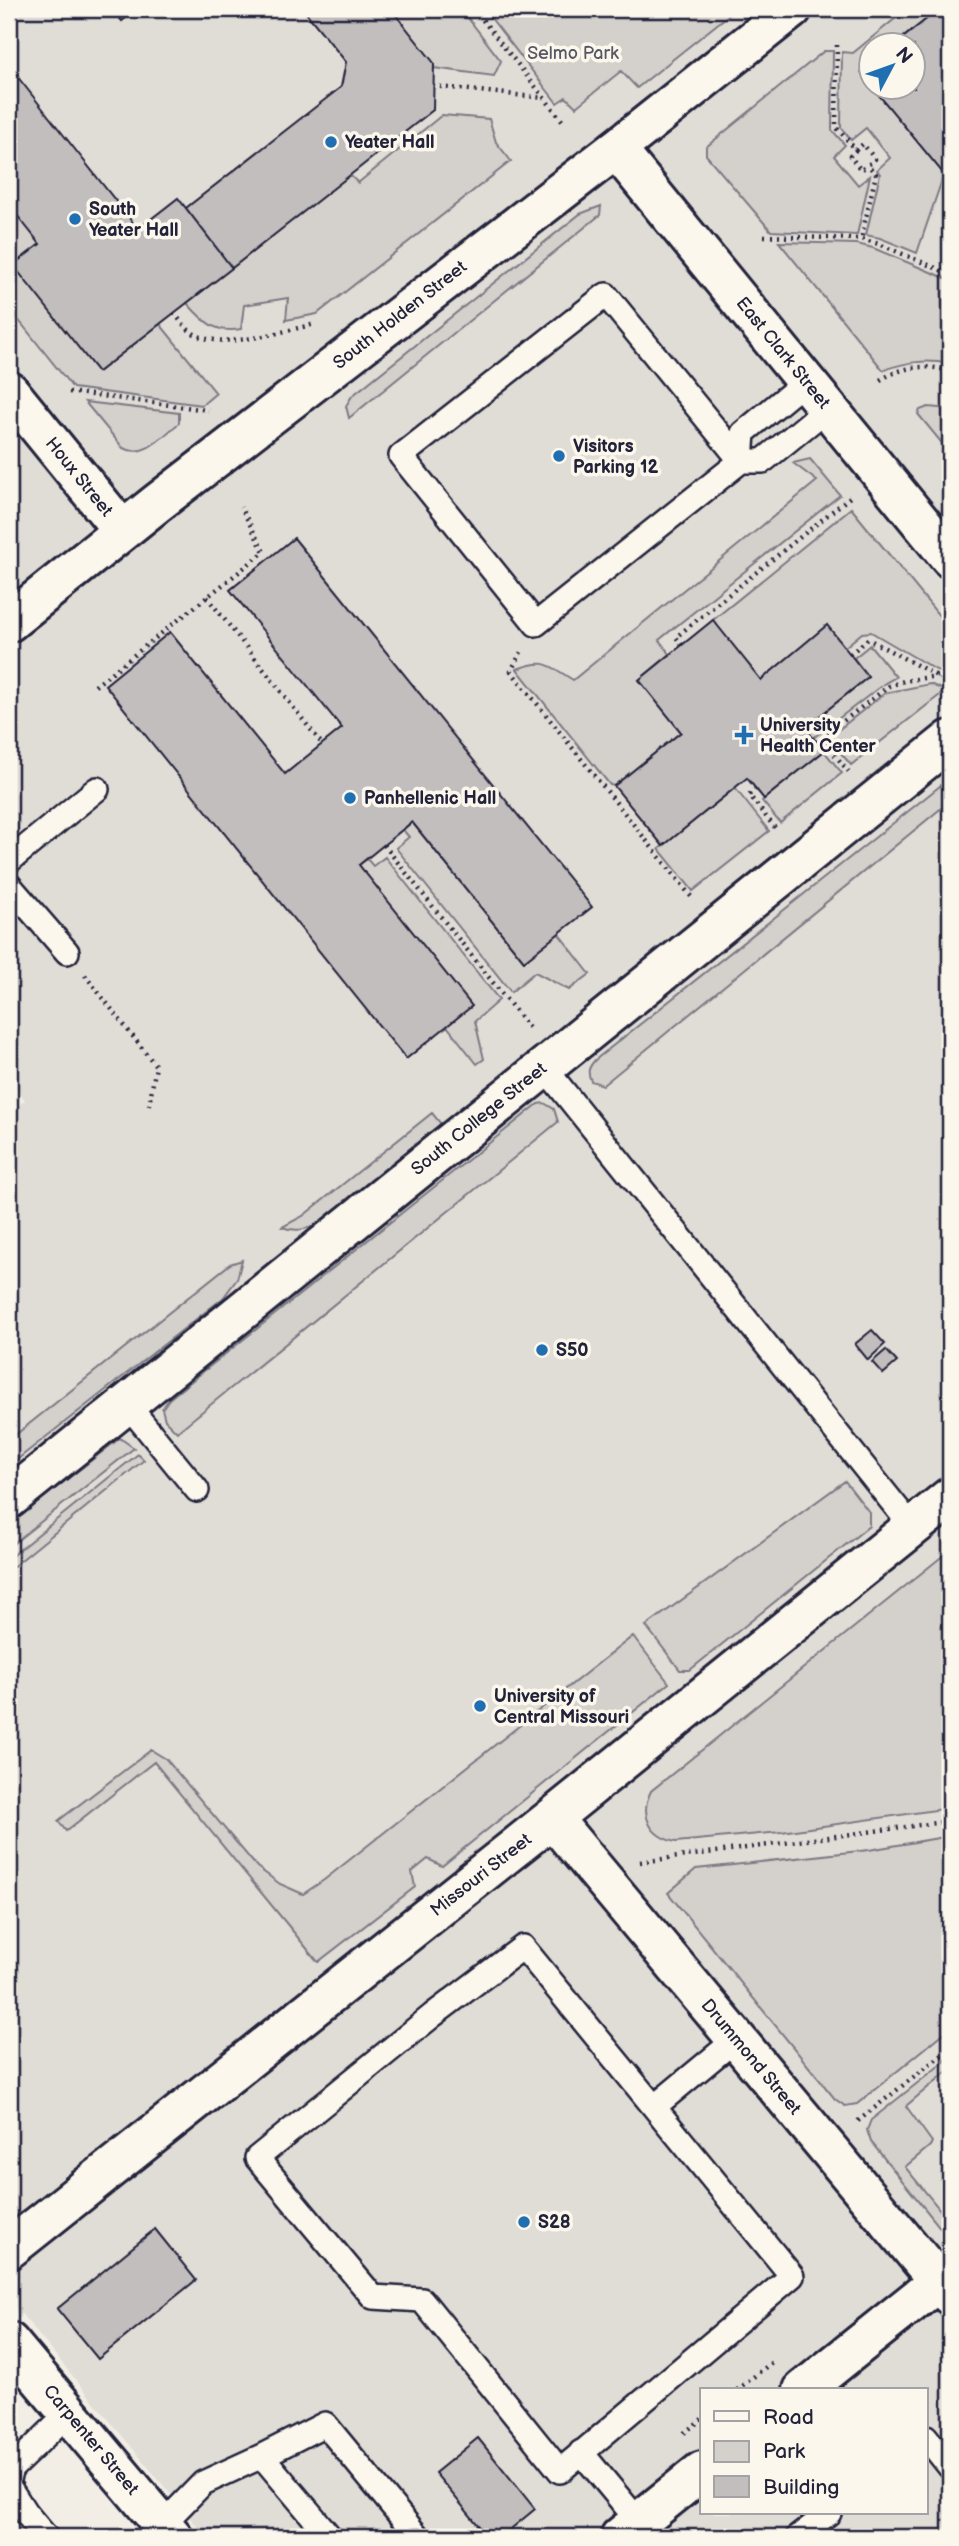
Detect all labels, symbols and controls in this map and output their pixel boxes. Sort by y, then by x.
north arrow [858,32,928,102]
park label: Selmo Park [527,43,619,64]
text: N [890,43,917,69]
place label: Yeater Hall [345,132,434,153]
marker: Yeater Hall [323,134,339,150]
place label: South Yeater Hall [89,199,178,241]
marker: South Yeater Hall [67,211,83,227]
street label: South Holden Street [329,256,471,374]
street label: East Clark Street [732,293,835,413]
street label: Houx Street [41,433,118,521]
place label: Visitors Parking 12 [573,436,659,478]
marker: Visitors Parking 12 [551,448,567,464]
place label: University Health Center [760,715,876,757]
marker: University Health Center [734,725,754,745]
place label: Panhellenic Hall [364,788,496,809]
marker: Panhellenic Hall [342,790,358,806]
street label: South College Street [407,1058,551,1180]
place label: S50 [556,1340,589,1361]
marker: S50 [534,1342,550,1358]
place label: University of Central Missouri [494,1686,629,1728]
marker: University of Central Missouri [472,1698,488,1714]
street label: Missouri Street [426,1829,536,1921]
street label: Drummond Street [697,1995,806,2119]
place label: S28 [538,2212,571,2233]
marker: S28 [516,2214,532,2230]
street label: Carpenter Street [39,2381,143,2500]
legend [700,2388,928,2514]
text: Road [763,2405,814,2430]
text: Park [763,2439,806,2464]
text: Building [763,2475,839,2500]

